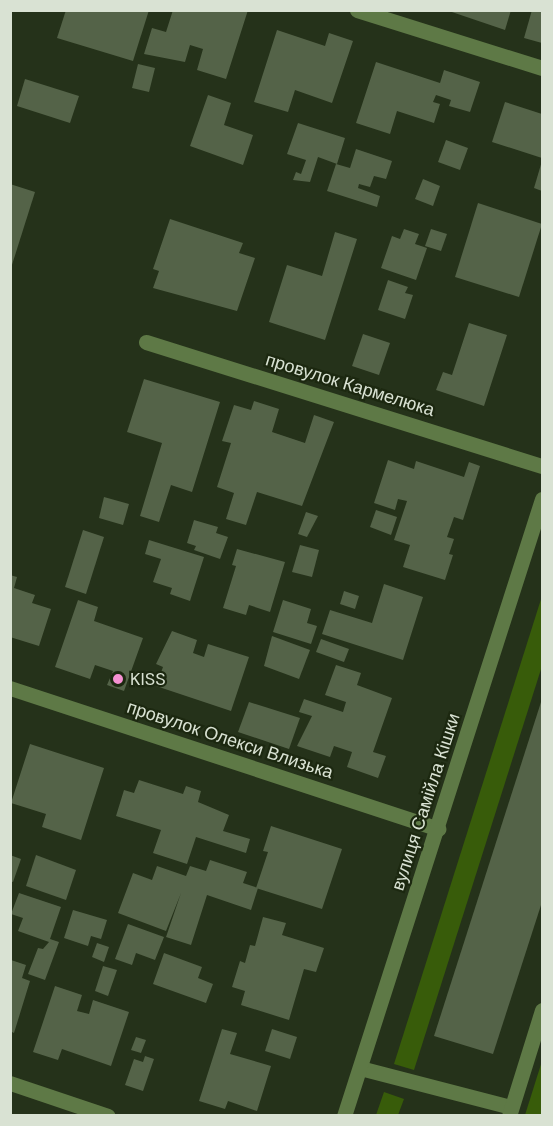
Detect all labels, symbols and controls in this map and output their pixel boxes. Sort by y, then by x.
street label: провулок Кармелюка [263,349,437,421]
place label: KISS [130,668,166,690]
marker: KISS [111,672,125,686]
street label: провулок Олекси Влизька [124,696,336,784]
street label: вулиця Самійла Кішки [387,711,465,893]

